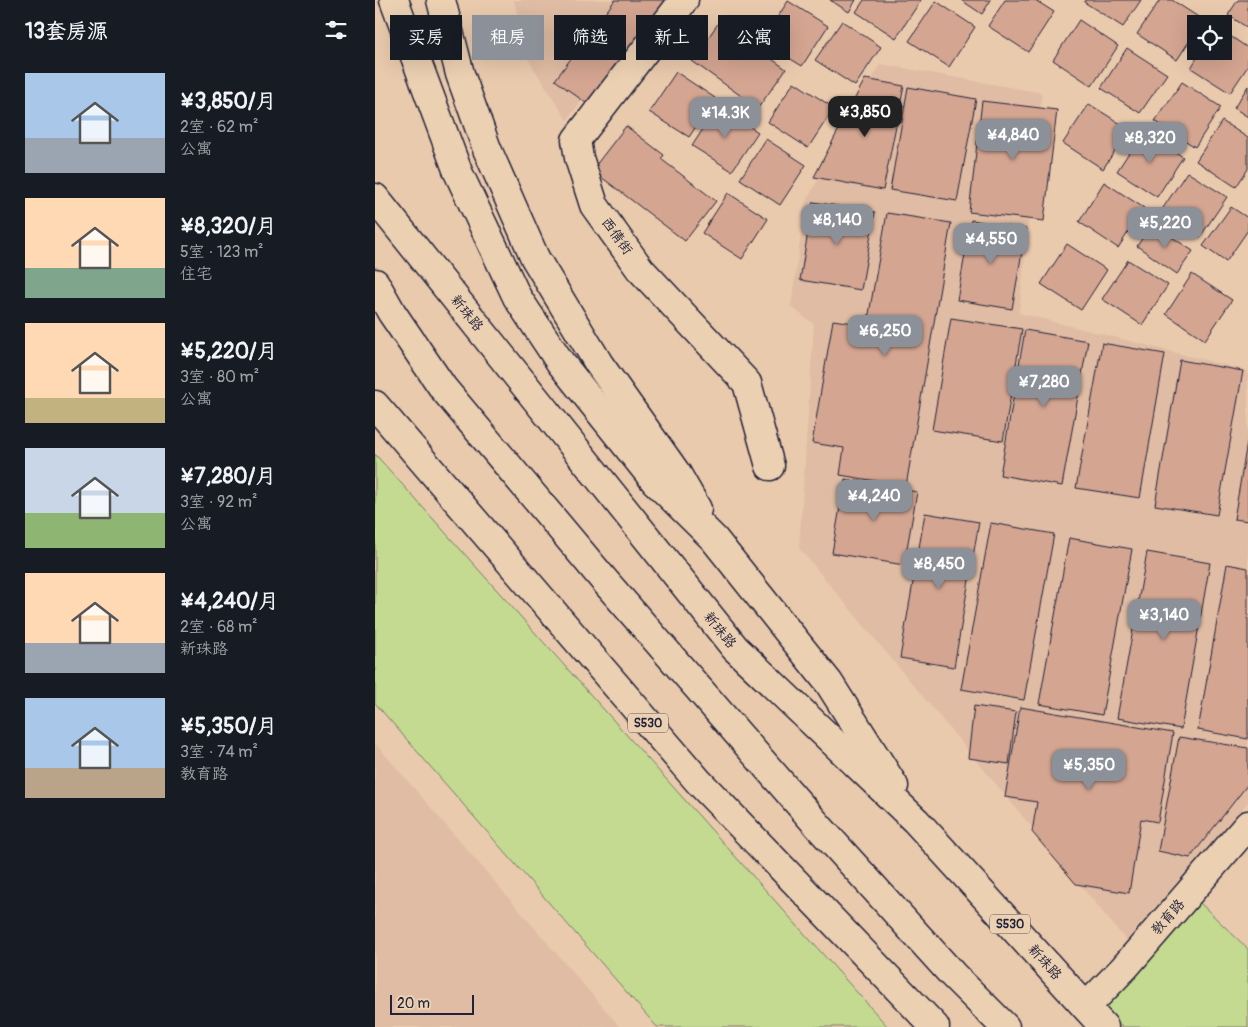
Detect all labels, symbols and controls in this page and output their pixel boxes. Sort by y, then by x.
chip: 买房 [390,15,462,60]
chip: 租房 [472,15,544,60]
chip: 筛选 [554,15,626,60]
chip: 新上 [636,15,708,60]
chip: 公寓 [718,15,790,60]
map controls [1187,15,1232,60]
button: locate [1187,15,1232,60]
icon: filters [322,16,350,44]
text: 13套房源 [25,18,108,45]
text: ¥3,850/月 [180,88,276,115]
icon: home [65,93,125,153]
pin: ¥14.3K [684,96,766,139]
pin: ¥3,850 [824,96,906,138]
text: ¥3,850 [839,102,891,122]
text: ¥14.3K [701,103,749,123]
text: 2室 · 62 m² [180,117,258,137]
pin: ¥4,840 [972,119,1054,161]
pin: ¥8,320 [1109,121,1191,164]
text: ¥4,840 [987,125,1039,145]
text: ¥8,320 [1124,128,1176,148]
text: 公寓 [180,139,212,159]
pin: ¥8,140 [796,204,878,246]
pin: ¥5,220 [1124,206,1206,249]
text: ¥8,140 [812,210,862,230]
text: ¥8,320/月 [180,213,277,240]
text: ¥5,220 [1139,213,1191,233]
street label: 西倩街 [598,214,636,258]
icon: home [65,218,125,278]
pin: ¥4,550 [950,222,1032,265]
text: ¥4,550 [965,229,1017,249]
text: 5室 · 123 m² [180,242,264,262]
text: 住宅 [180,264,212,284]
street label: 新珠路 [447,291,487,335]
pin: ¥6,250 [844,314,926,357]
text: ¥6,250 [858,321,912,341]
text: ¥5,220/月 [180,338,278,365]
icon: home [65,343,125,403]
pin: ¥7,280 [1003,366,1085,408]
text: 3室 · 80 m² [180,367,259,387]
text: ¥7,280 [1018,372,1070,392]
text: 公寓 [180,389,212,409]
text: ¥7,280/月 [180,463,276,490]
icon: home [65,468,125,528]
pin: ¥4,240 [833,480,915,522]
text: ¥4,240 [847,486,901,506]
text: 3室 · 92 m² [180,492,257,512]
text: 公寓 [180,514,212,534]
pin: ¥8,450 [898,548,980,590]
text: ¥8,450 [913,554,965,574]
text: ¥4,240/月 [180,588,279,615]
icon: home [65,593,125,653]
pin: ¥3,140 [1123,598,1205,641]
text: ¥3,140 [1139,605,1189,625]
street label: 新珠路 [700,608,740,652]
text: 2室 · 68 m² [180,617,258,637]
text: 新珠路 [180,639,228,659]
text: ¥5,350/月 [180,713,277,740]
road number: S530 [628,714,668,732]
icon: home [65,718,125,778]
text: 3室 · 74 m² [180,742,258,762]
pin: ¥5,350 [1048,748,1130,791]
text: ¥5,350 [1063,755,1115,775]
text: 教育路 [180,764,228,784]
street label: 教育路 [1148,896,1188,938]
road number: S530 [990,914,1030,934]
street label: 新珠路 [1025,941,1065,983]
scale bar [390,992,474,1015]
text: 20 m [397,995,430,1012]

